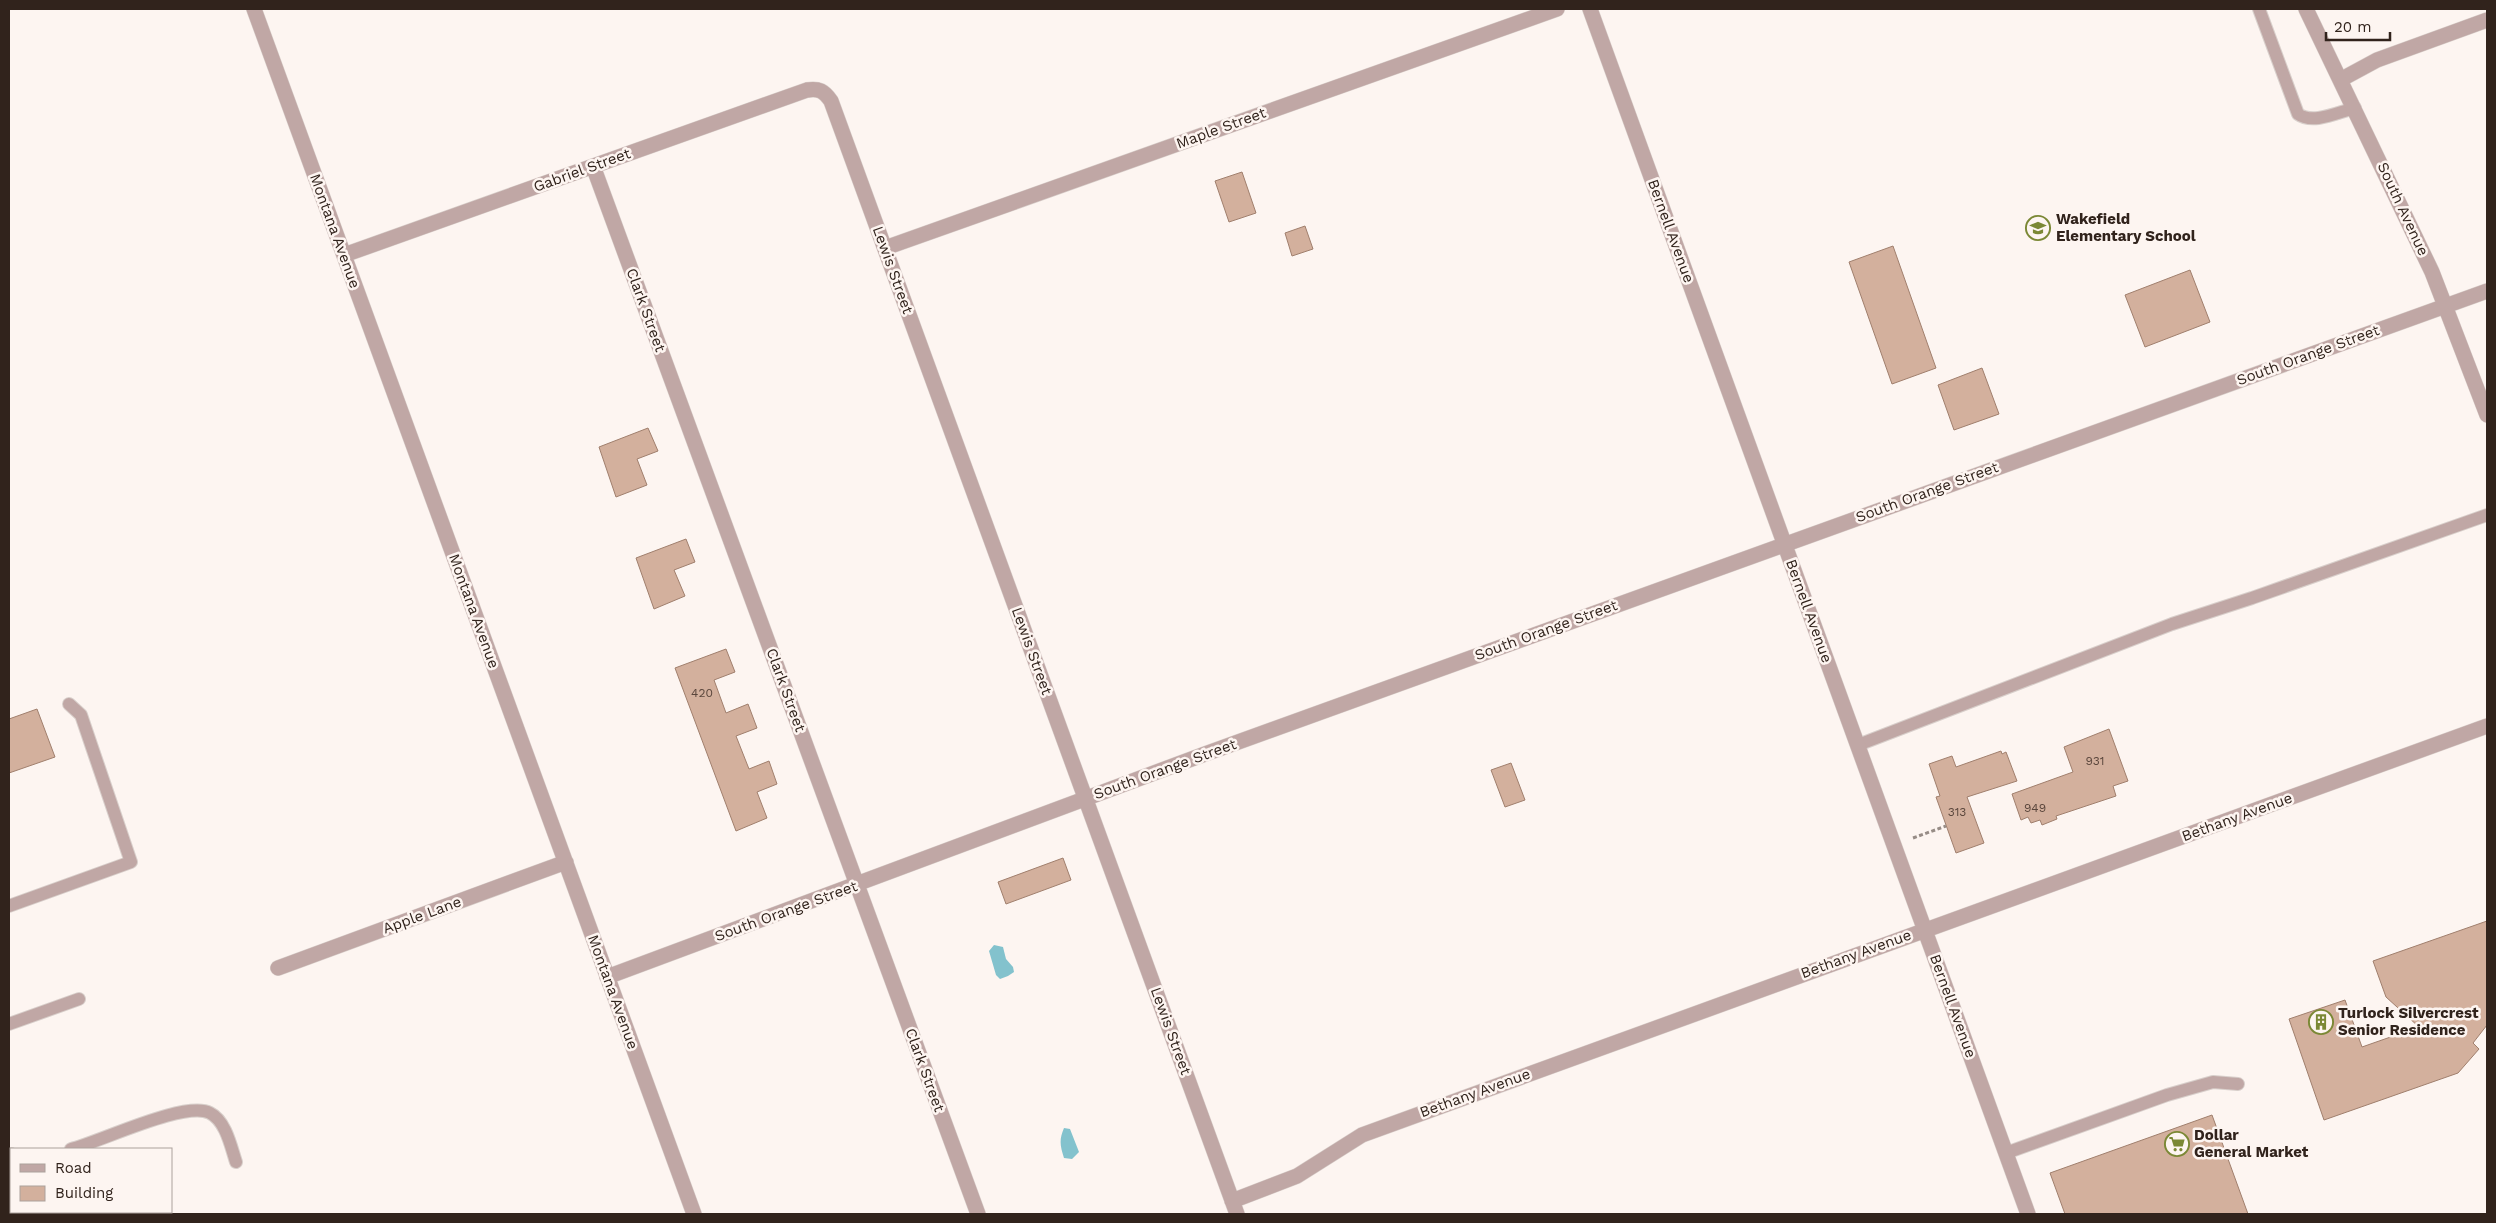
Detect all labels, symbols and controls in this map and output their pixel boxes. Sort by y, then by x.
scale bar [2326,10,2390,42]
text: 20 m [2334,18,2372,36]
street label: Maple Street [1174,103,1269,153]
street label: Gabriel Street [531,144,634,196]
street label: South Avenue [2373,159,2433,259]
street label: Montana Avenue [306,171,364,291]
street label: Bernell Avenue [1644,177,1698,285]
place label: Wakefield Elementary School [2056,210,2196,245]
school or university icon: Wakefield Elementary School [2025,215,2051,241]
street label: Lewis Street [869,224,917,317]
street label: Clark Street [623,266,670,355]
street label: South Orange Street [2234,321,2382,389]
street label: South Orange Street [1853,458,2001,526]
street label: Montana Avenue [445,551,503,671]
street label: Bernell Avenue [1782,557,1836,665]
street label: South Orange Street [1472,596,1620,664]
street label: Lewis Street [1008,605,1056,698]
street label: Clark Street [763,646,810,735]
house number: 420 [691,686,713,700]
street label: South Orange Street [1091,735,1239,803]
house number: 931 [2086,754,2104,768]
street label: Bethany Avenue [2179,789,2295,845]
house number: 949 [2024,801,2046,815]
house number: 313 [1948,805,1966,819]
street label: South Orange Street [712,877,860,945]
street label: Apple Lane [380,892,464,938]
street label: Bethany Avenue [1798,926,1914,982]
street label: Montana Avenue [584,932,642,1052]
street label: Bernell Avenue [1926,952,1980,1060]
street label: Lewis Street [1147,985,1195,1078]
place label: Turlock Silvercrest Senior Residence [2338,1004,2479,1039]
building icon: Turlock Silvercrest Senior Residence [2308,1009,2334,1035]
street label: Clark Street [902,1026,949,1115]
street label: Bethany Avenue [1417,1065,1533,1121]
place label: Dollar General Market [2194,1126,2309,1161]
supermarket icon: Dollar General Market [2164,1131,2190,1157]
legend [10,1148,172,1213]
text: Road [55,1159,92,1177]
text: Building [55,1184,113,1202]

